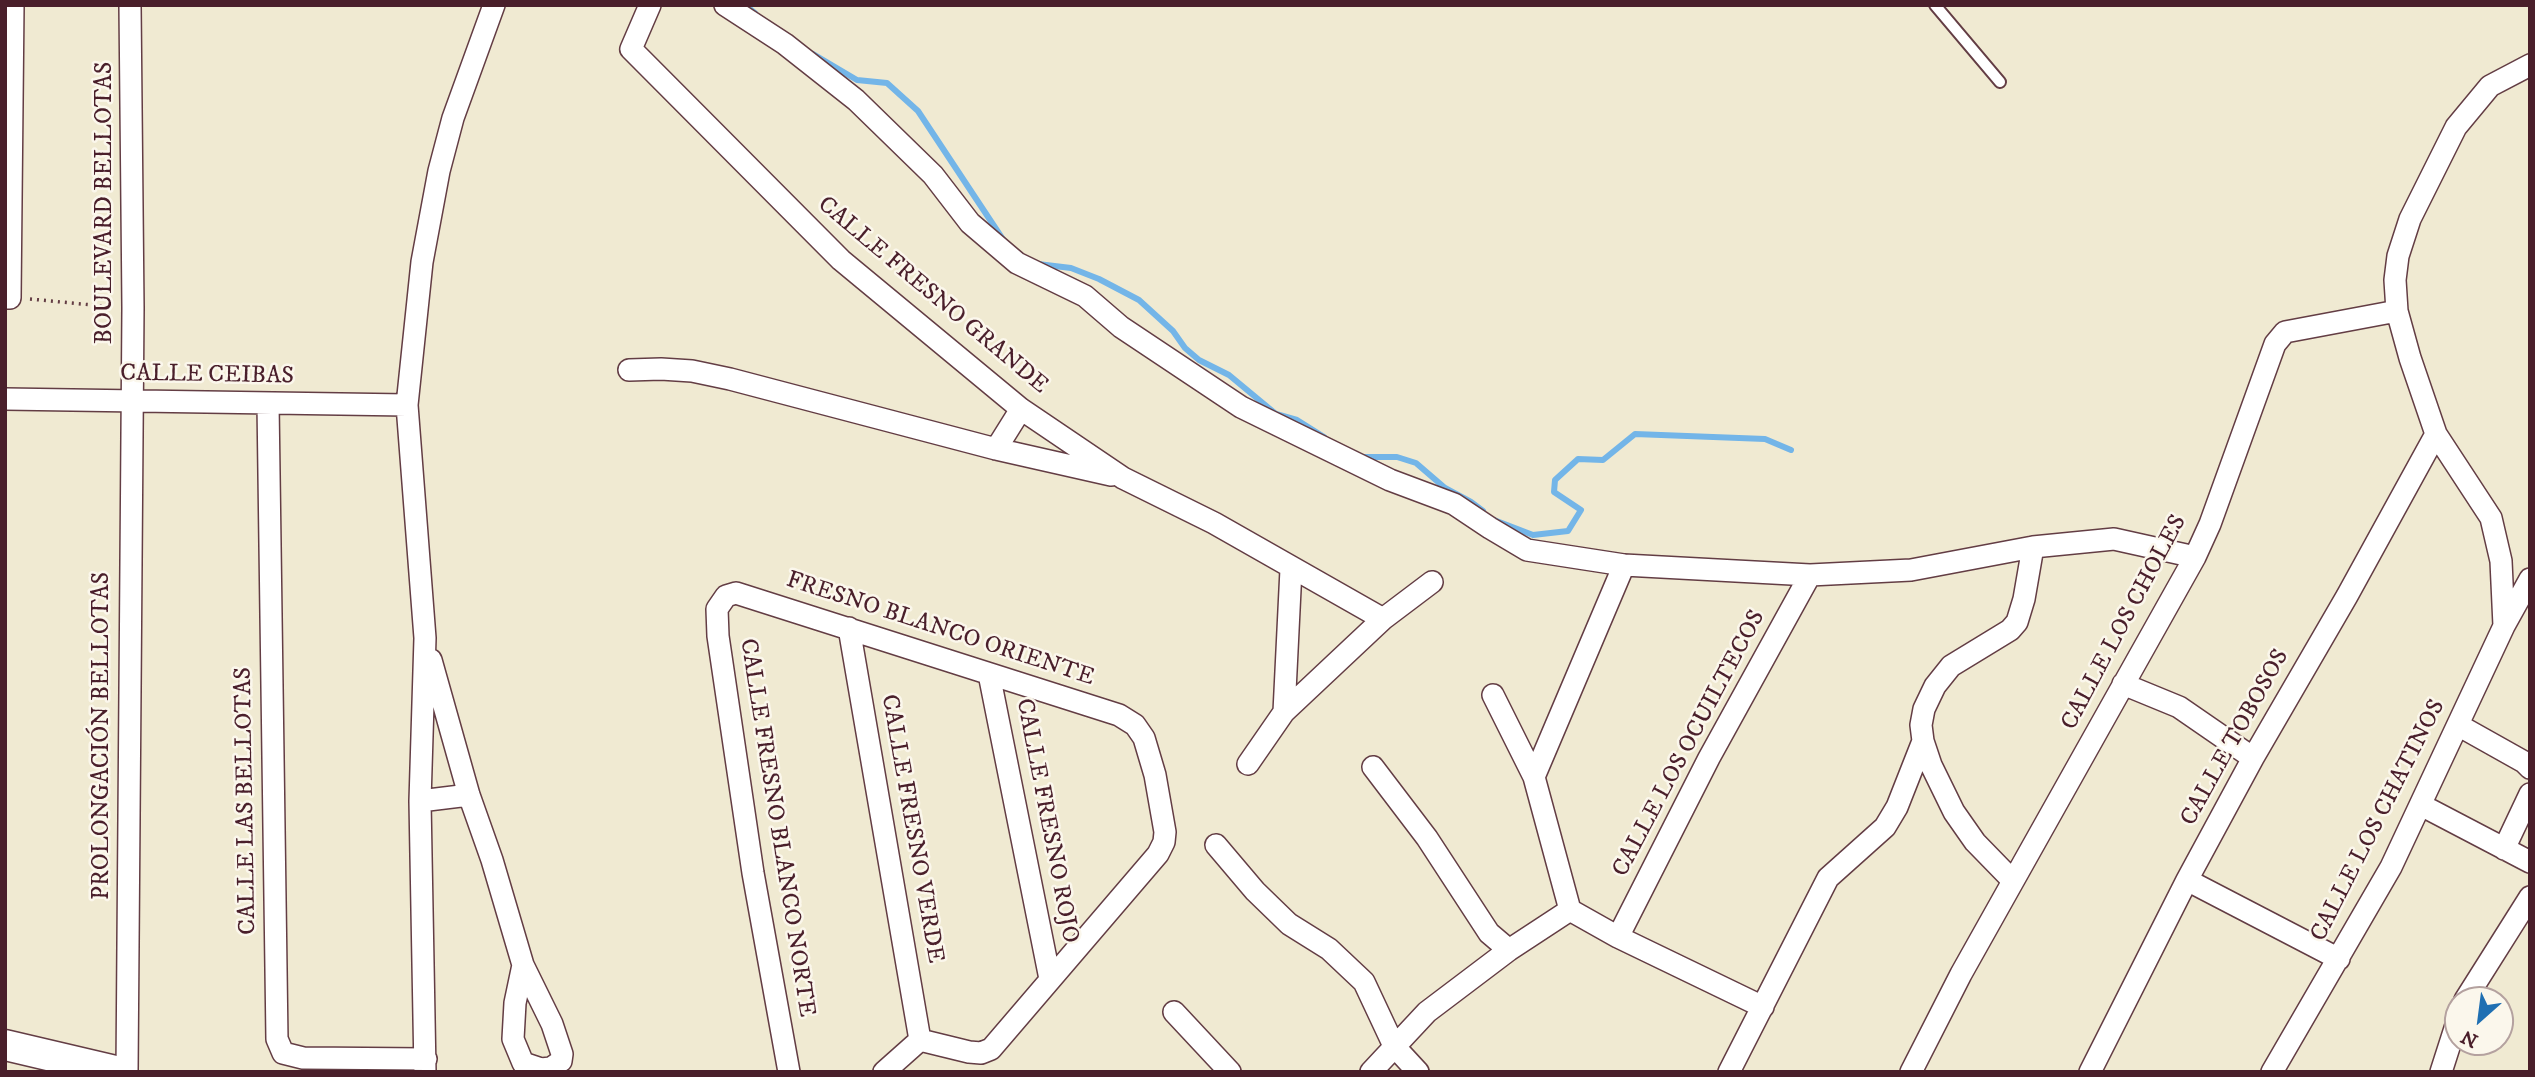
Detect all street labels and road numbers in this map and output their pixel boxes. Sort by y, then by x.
street label: BOULEVARD BELLOTAS [92,62,120,344]
street label: CALLE FRESNO GRANDE [811,191,1053,401]
street label: CALLE CEIBAS [120,360,294,392]
street label: CALLE LOS CHOLES [2056,511,2194,735]
street label: FRESNO BLANCO ORIENTE [782,567,1098,693]
street label: PROLONGACIÓN BELLOTAS [89,572,117,900]
street label: CALLE LOS OCUILTECOS [1607,606,1773,882]
street label: CALLE FRESNO BLANCO NORTE [732,637,820,1019]
street label: CALLE TOBOSOS [2176,645,2296,831]
street label: CALLE LAS BELLOTAS [230,667,264,935]
street label: CALLE FRESNO VERDE [873,692,949,966]
street label: CALLE LOS CHATINOS [2305,695,2453,947]
street label: CALLE FRESNO ROJO [1008,696,1084,946]

